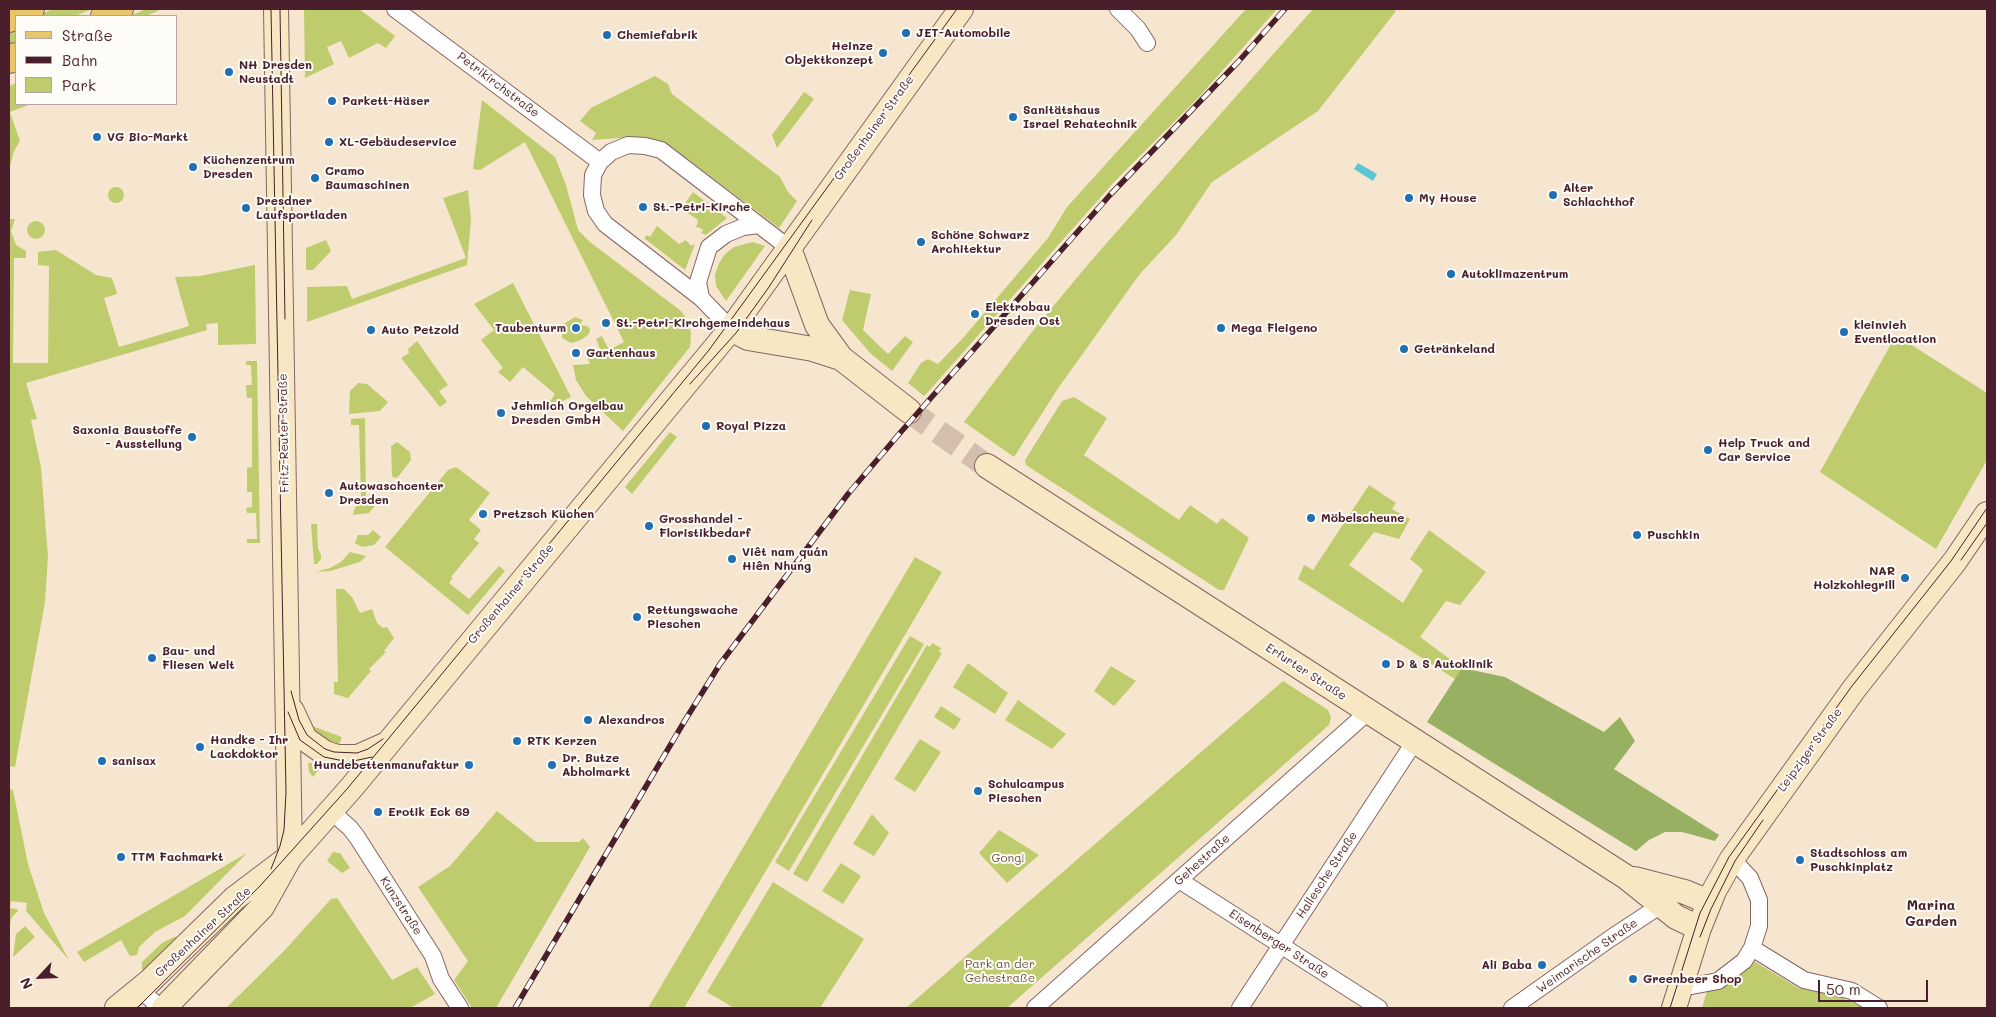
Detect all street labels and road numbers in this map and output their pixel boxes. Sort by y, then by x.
street label: Petrikirchstraße [454,49,542,121]
street label: Großenhainer Straße [831,73,917,183]
street label: Fritz-Reuter-Straße [276,373,292,493]
street label: Großenhainer Straße [465,541,557,647]
street label: Erfurter Straße [1263,641,1349,703]
street label: Leipziger Straße [1775,705,1845,795]
street label: Hallesche Straße [1293,829,1361,921]
street label: Gehestraße [1171,831,1233,889]
street label: Kunzstraße [377,874,425,938]
street label: Großenhainer Straße [152,884,254,980]
street label: Eisenberger Straße [1226,906,1332,982]
street label: Weimarische Straße [1534,916,1640,996]

